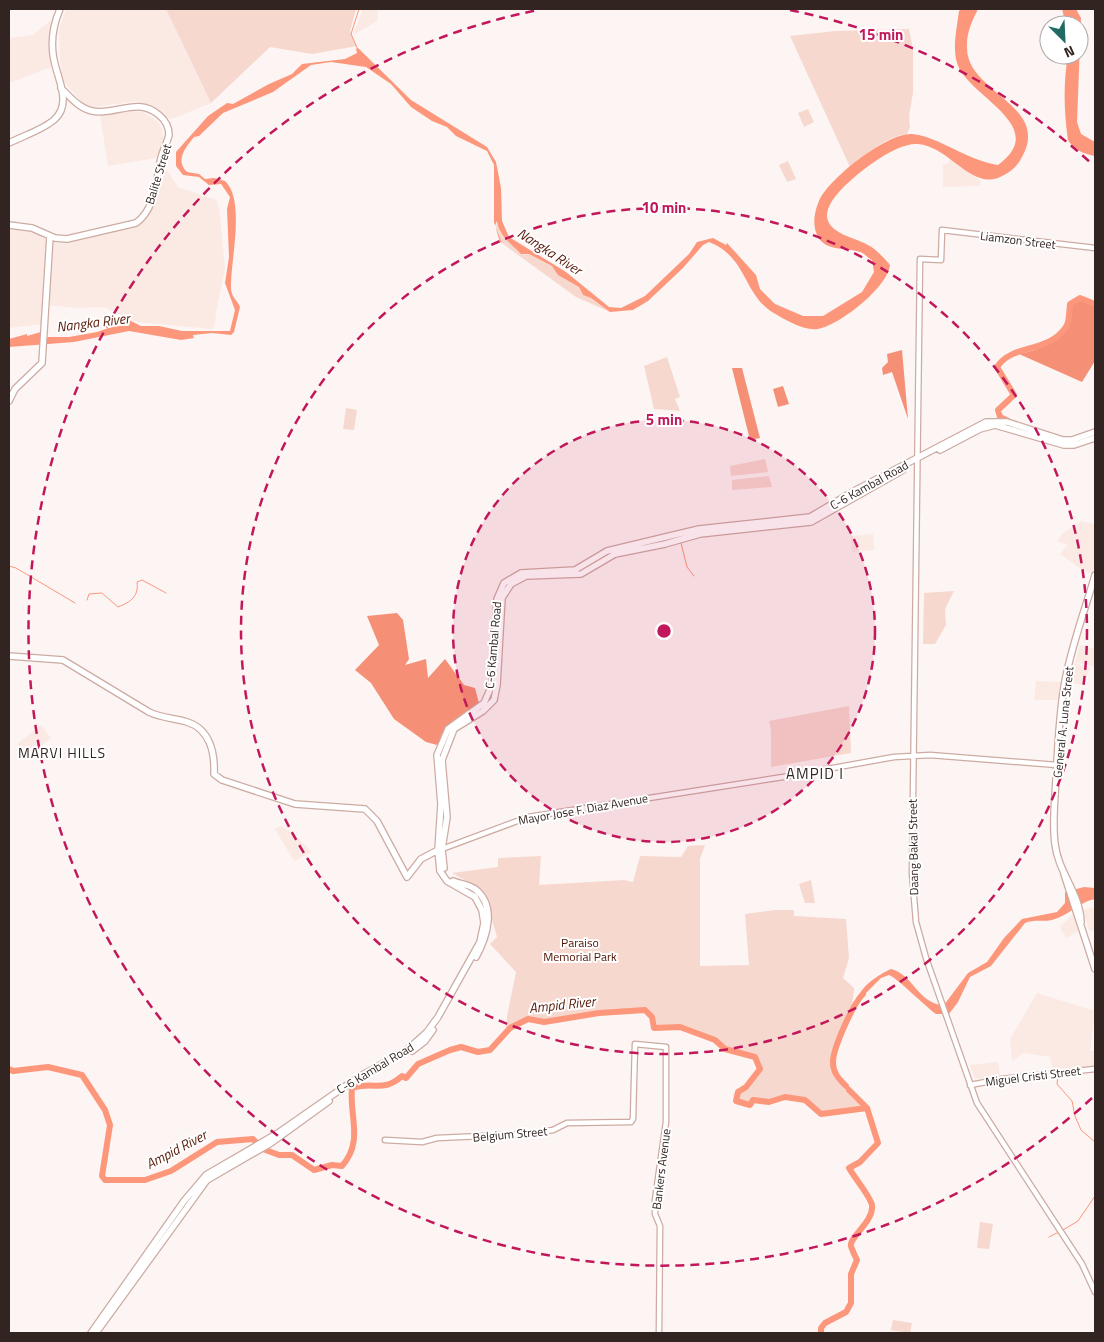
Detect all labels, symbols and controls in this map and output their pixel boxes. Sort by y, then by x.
north arrow [1039,15,1089,65]
text: 15 min [859,23,903,46]
text: N [1061,41,1078,64]
street label: Balite Street [140,141,176,207]
text: 10 min [642,196,686,219]
water label: Nangka River [514,222,588,281]
street label: Liamzon Street [979,226,1058,254]
water label: Nangka River [55,307,132,337]
text: 5 min [646,408,682,431]
street label: C-6 Kambal Road [826,456,912,514]
street label: C-6 Kambal Road [480,601,506,689]
centre of rings [655,622,673,640]
street label: General A. Luna Street [1048,665,1078,779]
district label: MARVI HILLS [18,742,106,763]
district label: AMPID I [786,762,844,785]
street label: Mayor Jose F. Diaz Avenue [517,788,649,830]
street label: Daang Bakal Street [903,798,923,895]
park label: Paraiso Memorial Park [543,933,617,966]
water label: Ampid River [528,990,598,1018]
street label: C-6 Kambal Road [333,1037,417,1099]
street label: Miguel Cristi Street [984,1061,1083,1091]
street label: Belgium Street [472,1121,549,1147]
water label: Ampid River [142,1123,212,1174]
street label: Bankers Avenue [647,1127,675,1211]

